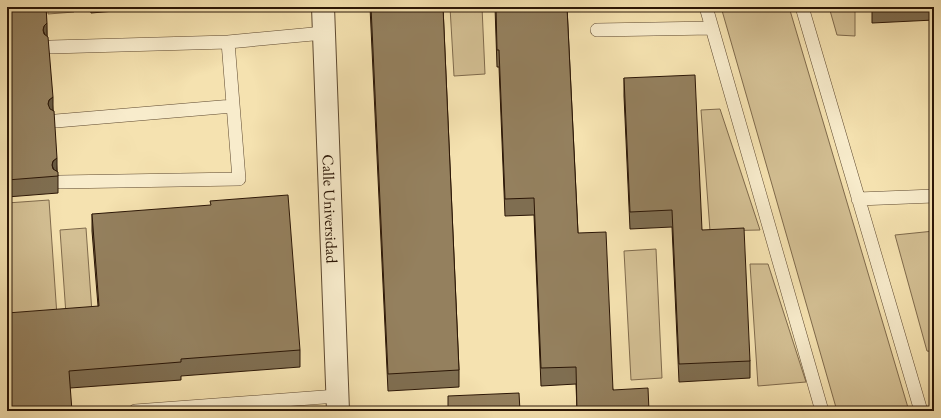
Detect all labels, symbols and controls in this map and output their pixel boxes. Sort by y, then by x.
street label: Calle Universidad [318,154,343,265]

